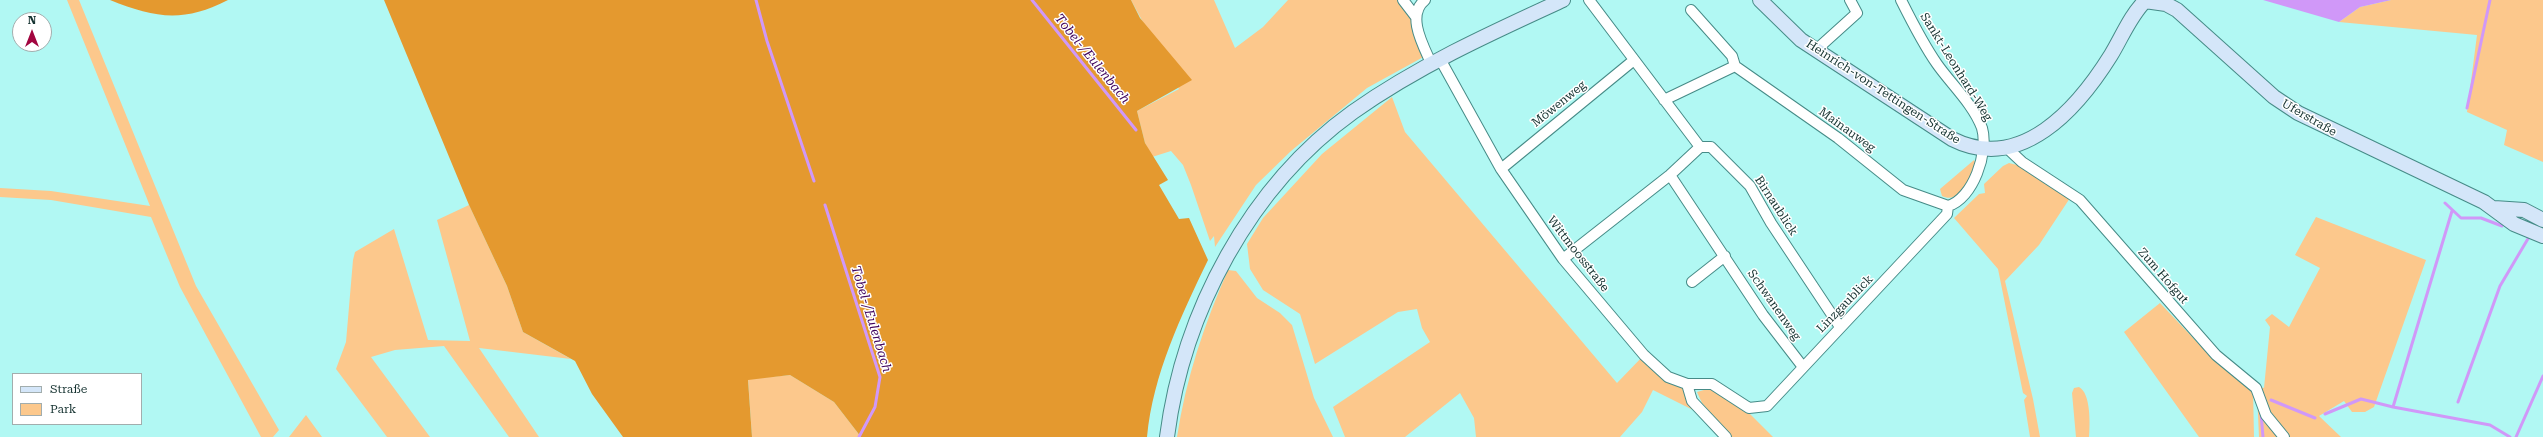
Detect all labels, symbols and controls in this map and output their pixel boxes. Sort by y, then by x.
street label: Sankt-Leonhard-Weg [1917,10,1995,124]
water label: Tobel-/Eulenbach [1051,11,1133,107]
north arrow [12,12,52,52]
text: N [28,14,36,27]
street label: Heinrich-von-Tettingen-Straße [1803,37,1963,147]
street label: Möwenweg [1529,78,1589,130]
street label: Uferstraße [2279,97,2339,139]
street label: Mainauweg [1816,105,1878,155]
street label: Birnaublick [1751,174,1801,238]
street label: Wittmoosstraße [1544,213,1612,295]
street label: Zum Hofgut [2135,245,2191,307]
water label: Tobel-/Eulenbach [847,264,895,374]
street label: Schwanenweg [1744,267,1804,343]
street label: Linzgaublick [1814,272,1876,336]
legend [12,373,142,425]
text: Straße [50,382,87,396]
text: Park [50,402,76,416]

